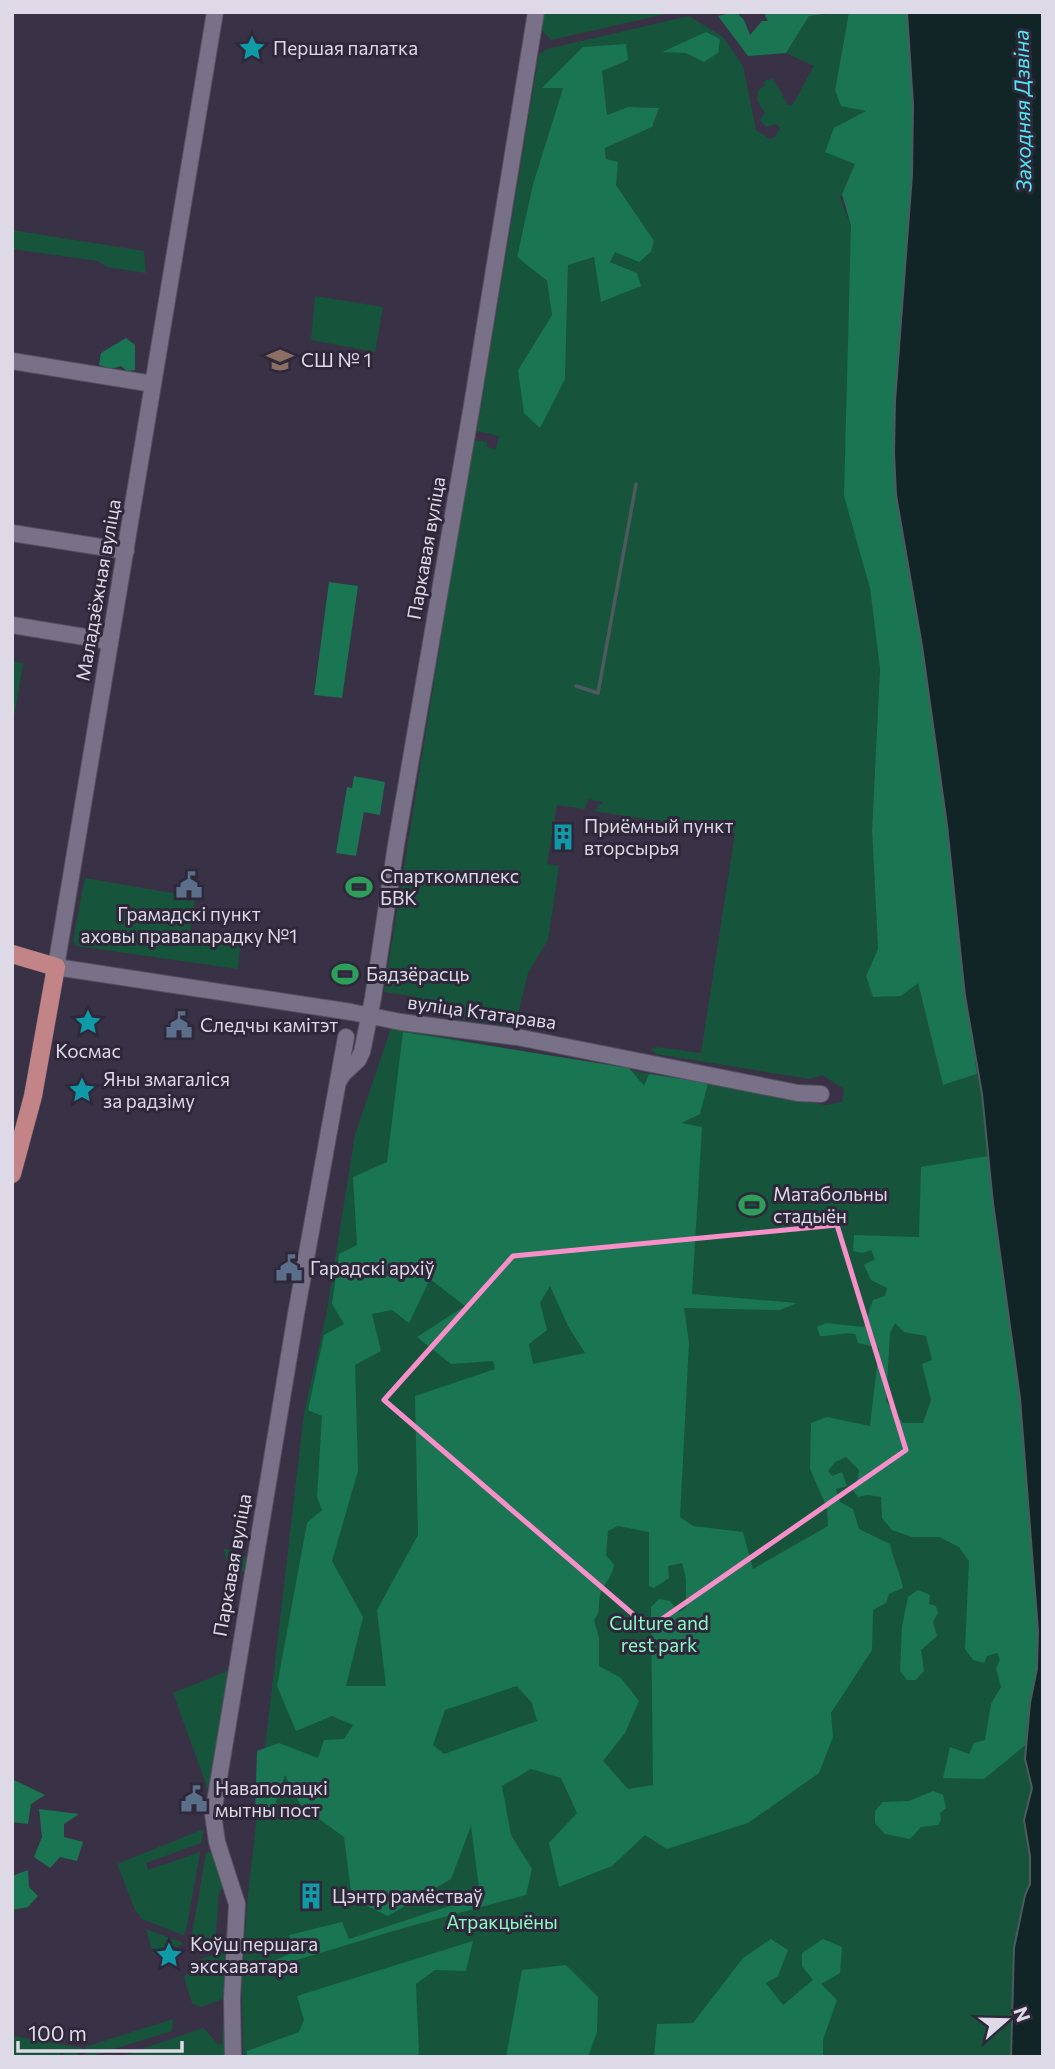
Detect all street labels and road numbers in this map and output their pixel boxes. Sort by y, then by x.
street label: Паркавая вуліца [402,475,449,621]
street label: Маладзёжная вуліца [70,497,125,683]
street label: вуліца Ктатарава [406,990,558,1033]
street label: Паркавая вуліца [208,1492,255,1638]

